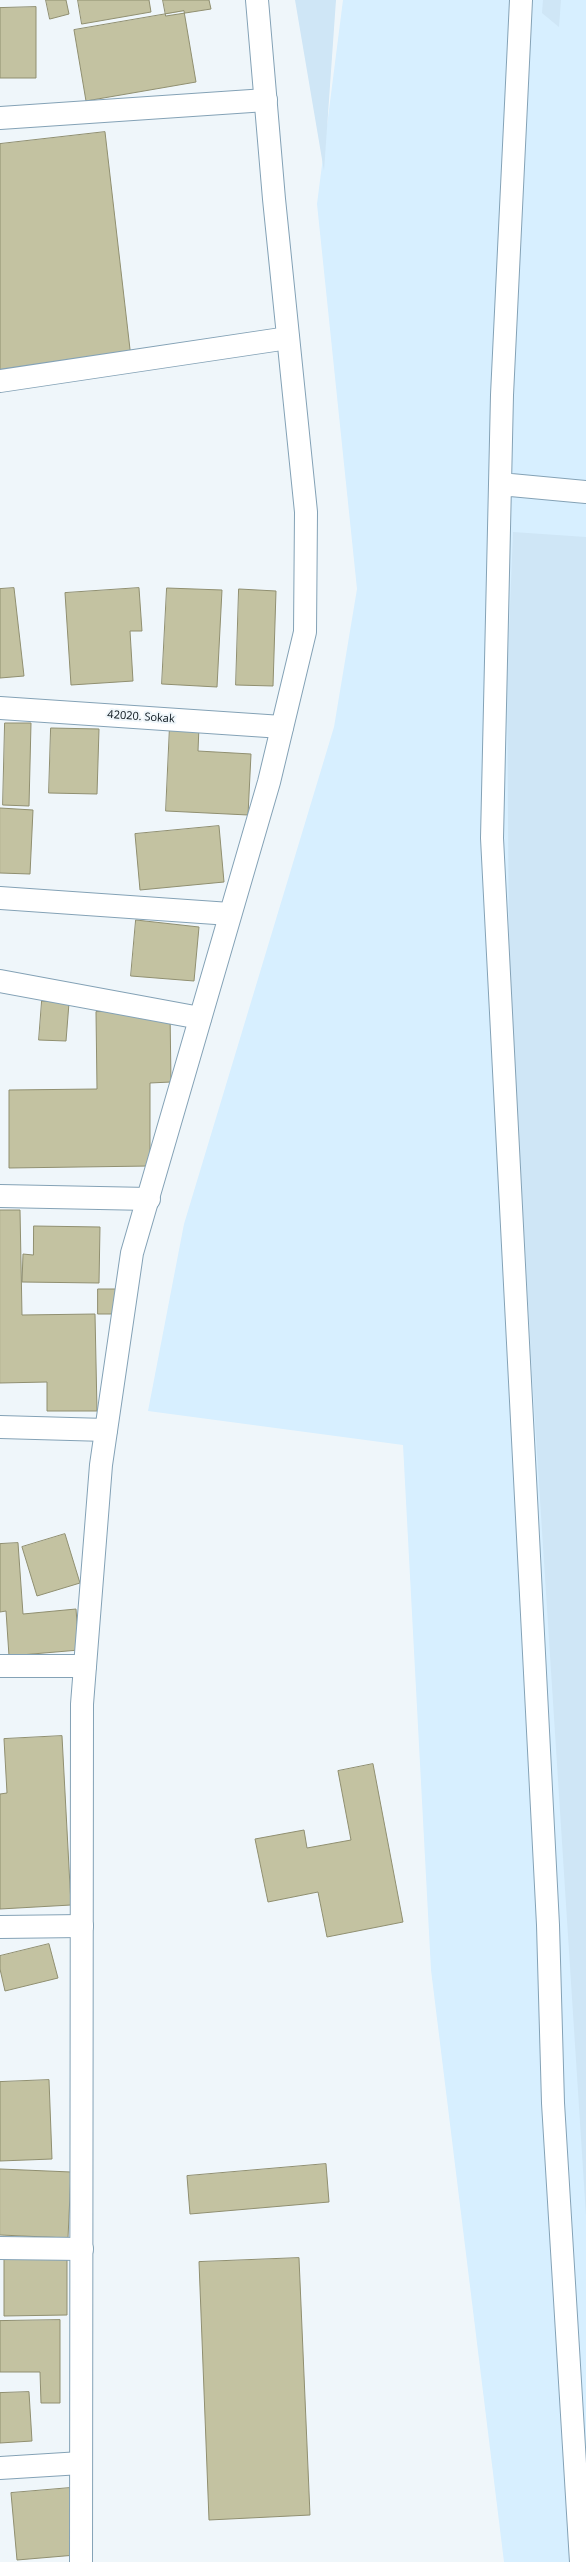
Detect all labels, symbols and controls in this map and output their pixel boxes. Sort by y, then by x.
street label: 42020. Sokak [107,708,175,726]

